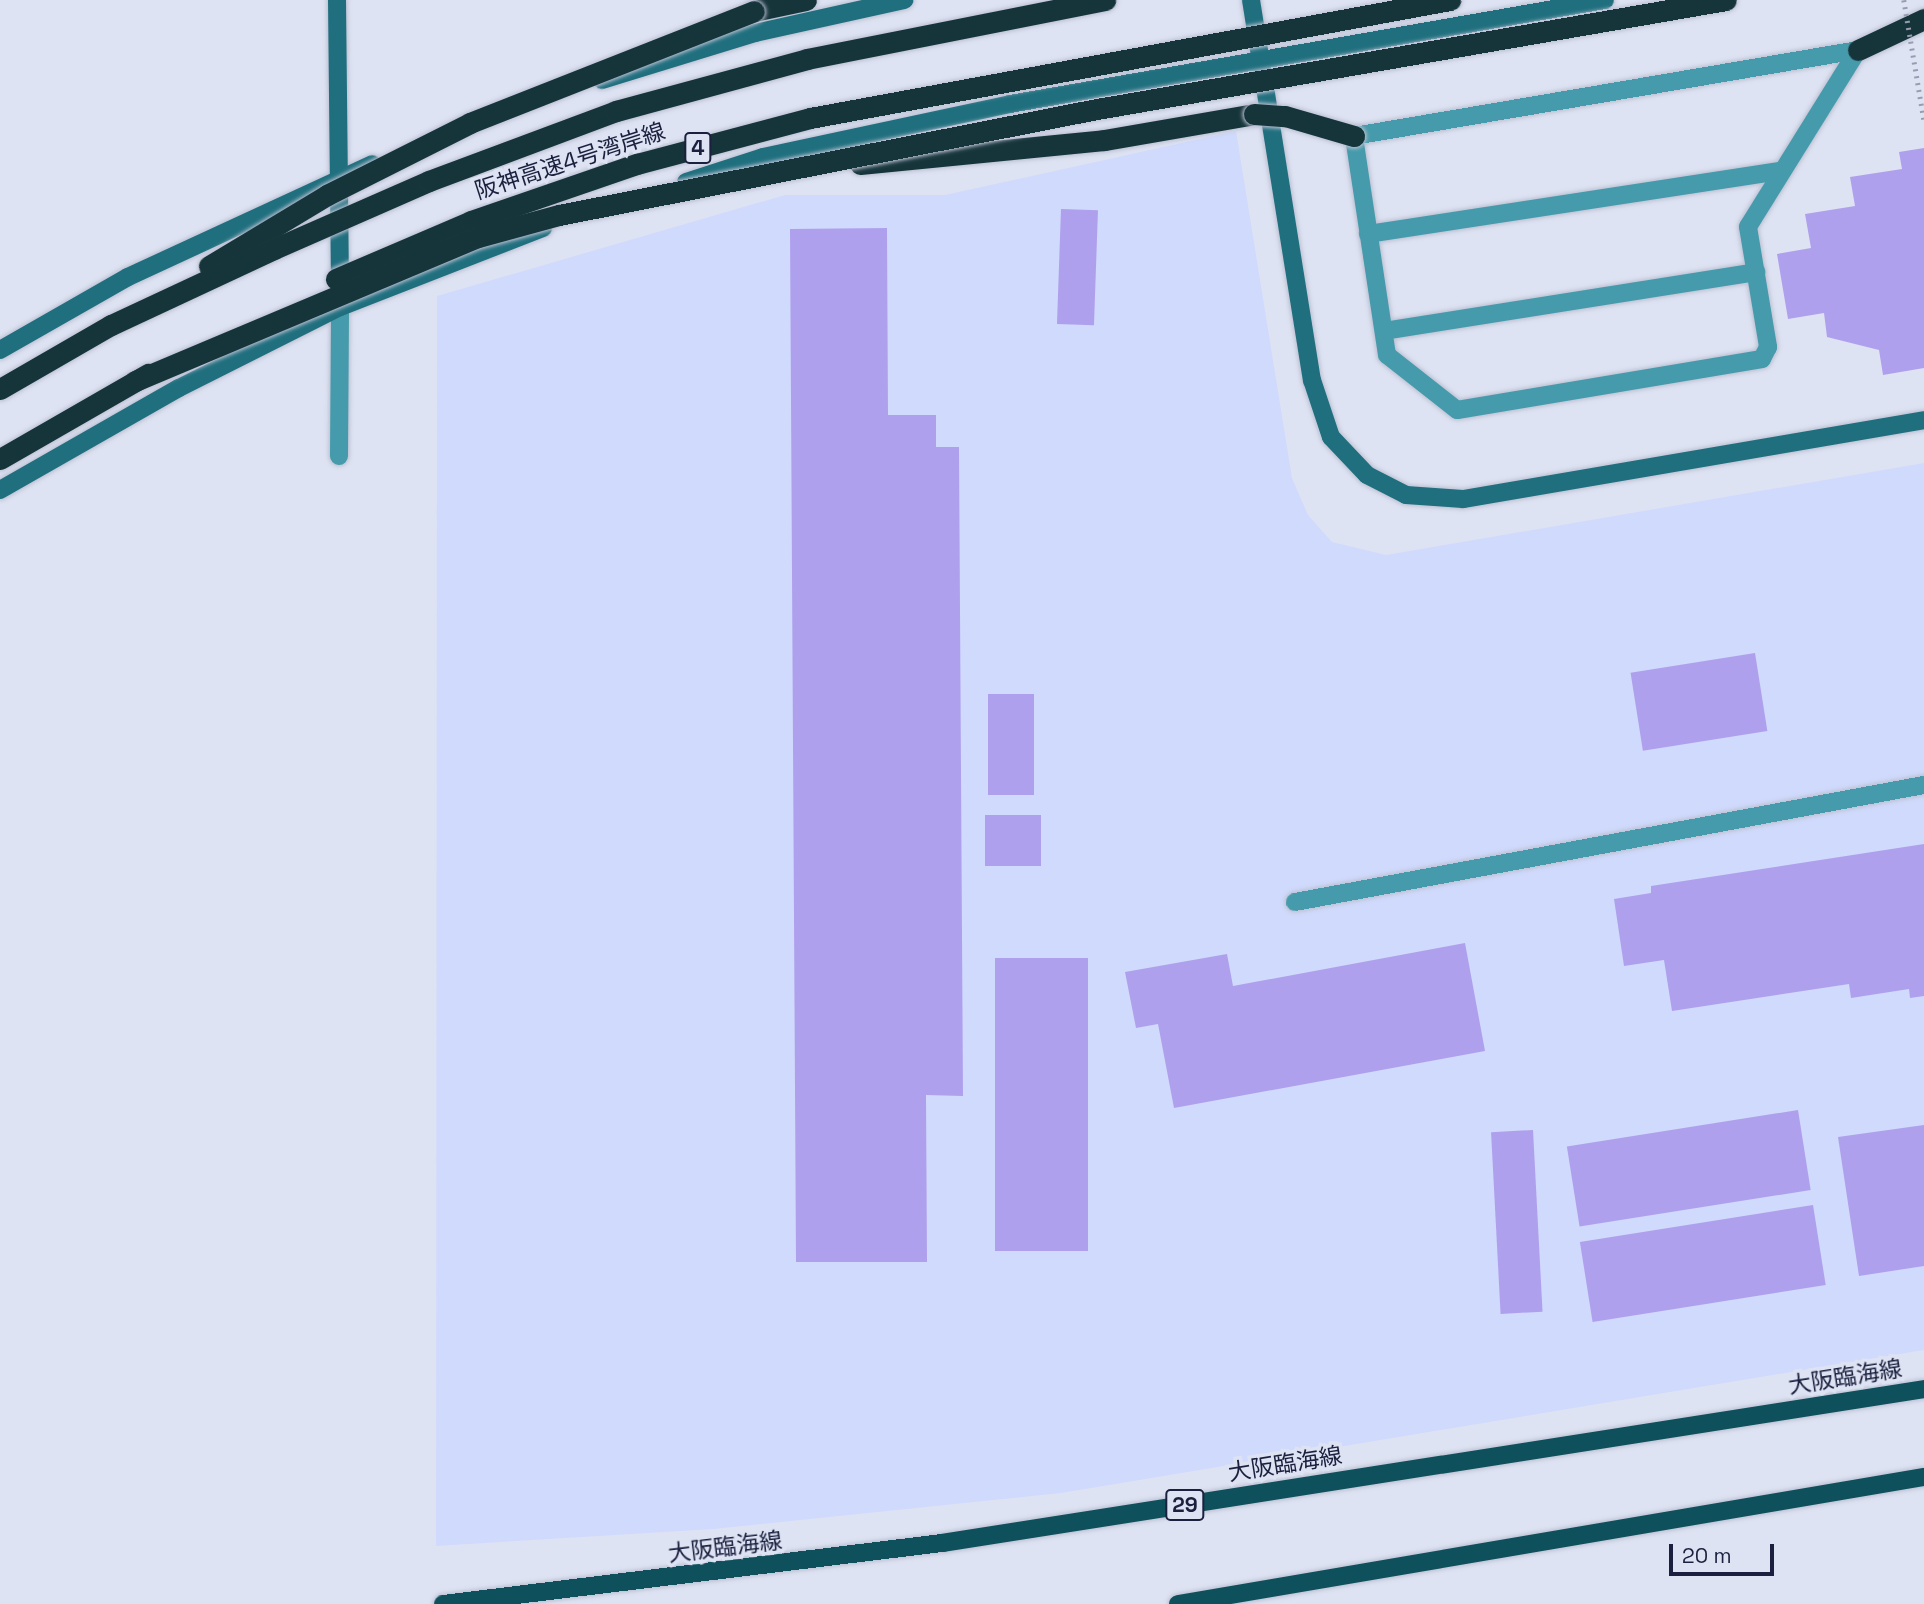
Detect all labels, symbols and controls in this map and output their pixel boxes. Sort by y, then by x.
street label: 阪神高速4号湾岸線 [471,117,669,205]
road number: 4 [684,130,712,166]
street label: 大阪臨海線 [1786,1354,1904,1400]
street label: 大阪臨海線 [1226,1441,1344,1487]
road number: 29 [1164,1488,1206,1522]
street label: 大阪臨海線 [666,1526,784,1568]
scale bar [1672,1530,1777,1574]
text: 20 m [1682,1542,1732,1569]

